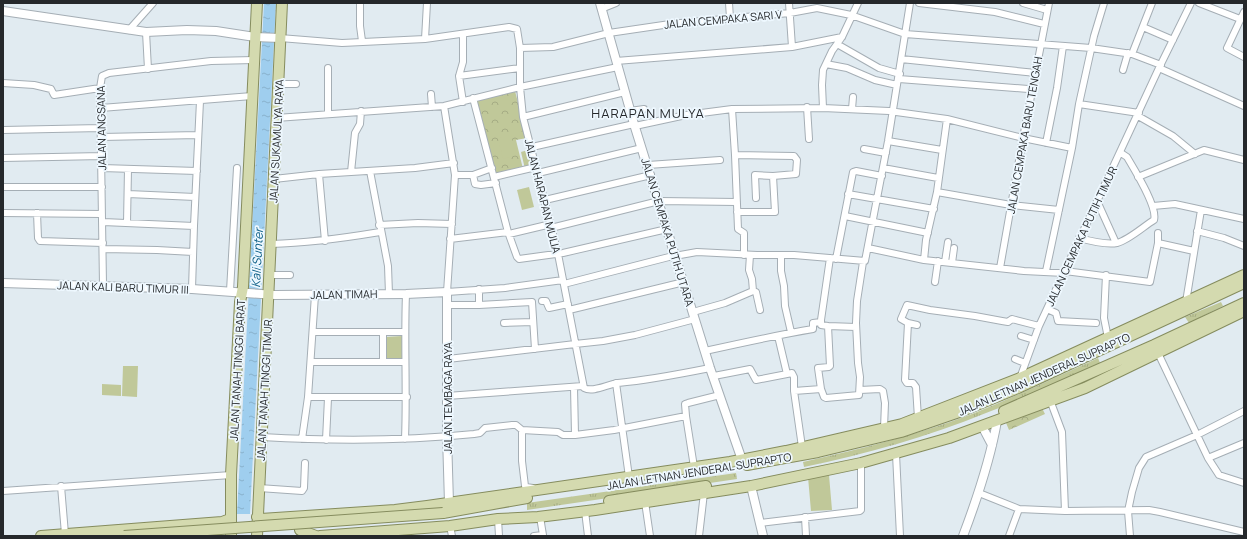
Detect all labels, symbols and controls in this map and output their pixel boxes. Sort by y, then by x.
street label: JALAN CEMPAKA SARI V [663,6,783,32]
street label: JALAN CEMPAKA BARU TENGAH [1003,55,1045,215]
street label: JALAN SUKAMULYA RAYA [265,79,287,203]
street label: JALAN ANGSANA [93,86,109,170]
district label: HARAPAN MULYA [591,104,705,122]
street label: JALAN HARAPAN MULIA [522,137,564,255]
street label: JALAN CEMPAKA PUTIH UTARA [638,156,698,308]
street label: JALAN CEMPAKA PUTIH TIMUR [1042,164,1120,308]
water label: Kali Sunter [247,226,267,288]
street label: JALAN KALI BARU TIMUR III [57,277,189,297]
street label: JALAN TIMAH [310,286,378,302]
street label: JALAN TANAH TINGGI BARAT [226,298,248,441]
street label: JALAN TANAH TINGGI TIMUR [253,319,275,461]
street label: JALAN LETNAN JENDERAL SUPRAPTO [956,329,1132,419]
street label: JALAN TEMBAGA RAYA [440,342,455,454]
street label: JALAN LETNAN JENDERAL SUPRAPTO [606,449,792,493]

